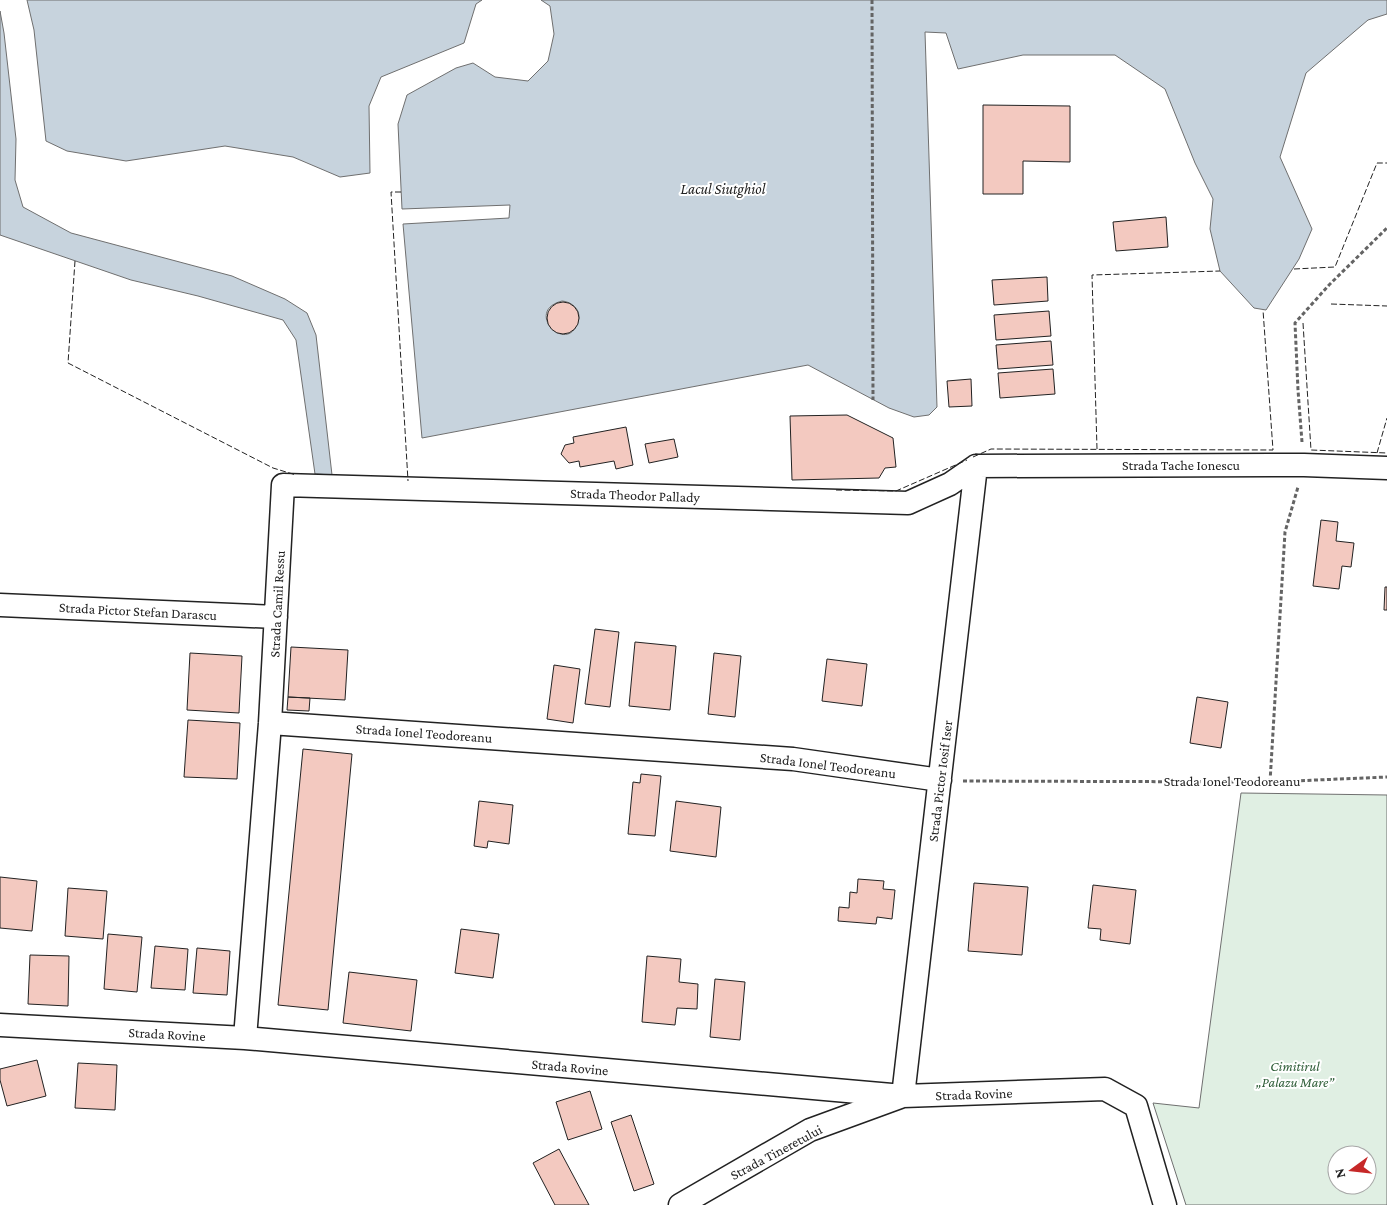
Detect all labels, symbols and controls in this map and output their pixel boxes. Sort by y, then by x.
water label: Lacul Siutghiol [681,181,766,198]
street label: Strada Tache Ionescu [1122,457,1241,473]
street label: Strada Theodor Pallady [570,485,701,505]
street label: Strada Camil Ressu [266,550,288,658]
street label: Strada Pictor Stefan Darascu [59,599,218,623]
street label: Strada Pictor Iosif Iser [925,719,955,843]
street label: Strada Ionel Teodoreanu [355,720,493,746]
street label: Strada Ionel Teodoreanu [759,749,897,781]
street label: Strada Ionel Teodoreanu [1164,773,1301,789]
street label: Strada Rovine [128,1024,206,1044]
street label: Strada Rovine [531,1056,609,1078]
park label: Cimitirul „Palazu Mare” [1255,1058,1335,1090]
street label: Strada Rovine [935,1085,1013,1103]
street label: Strada Tineretului [727,1121,825,1183]
north arrow [1327,1145,1377,1195]
text: N [1330,1166,1348,1180]

